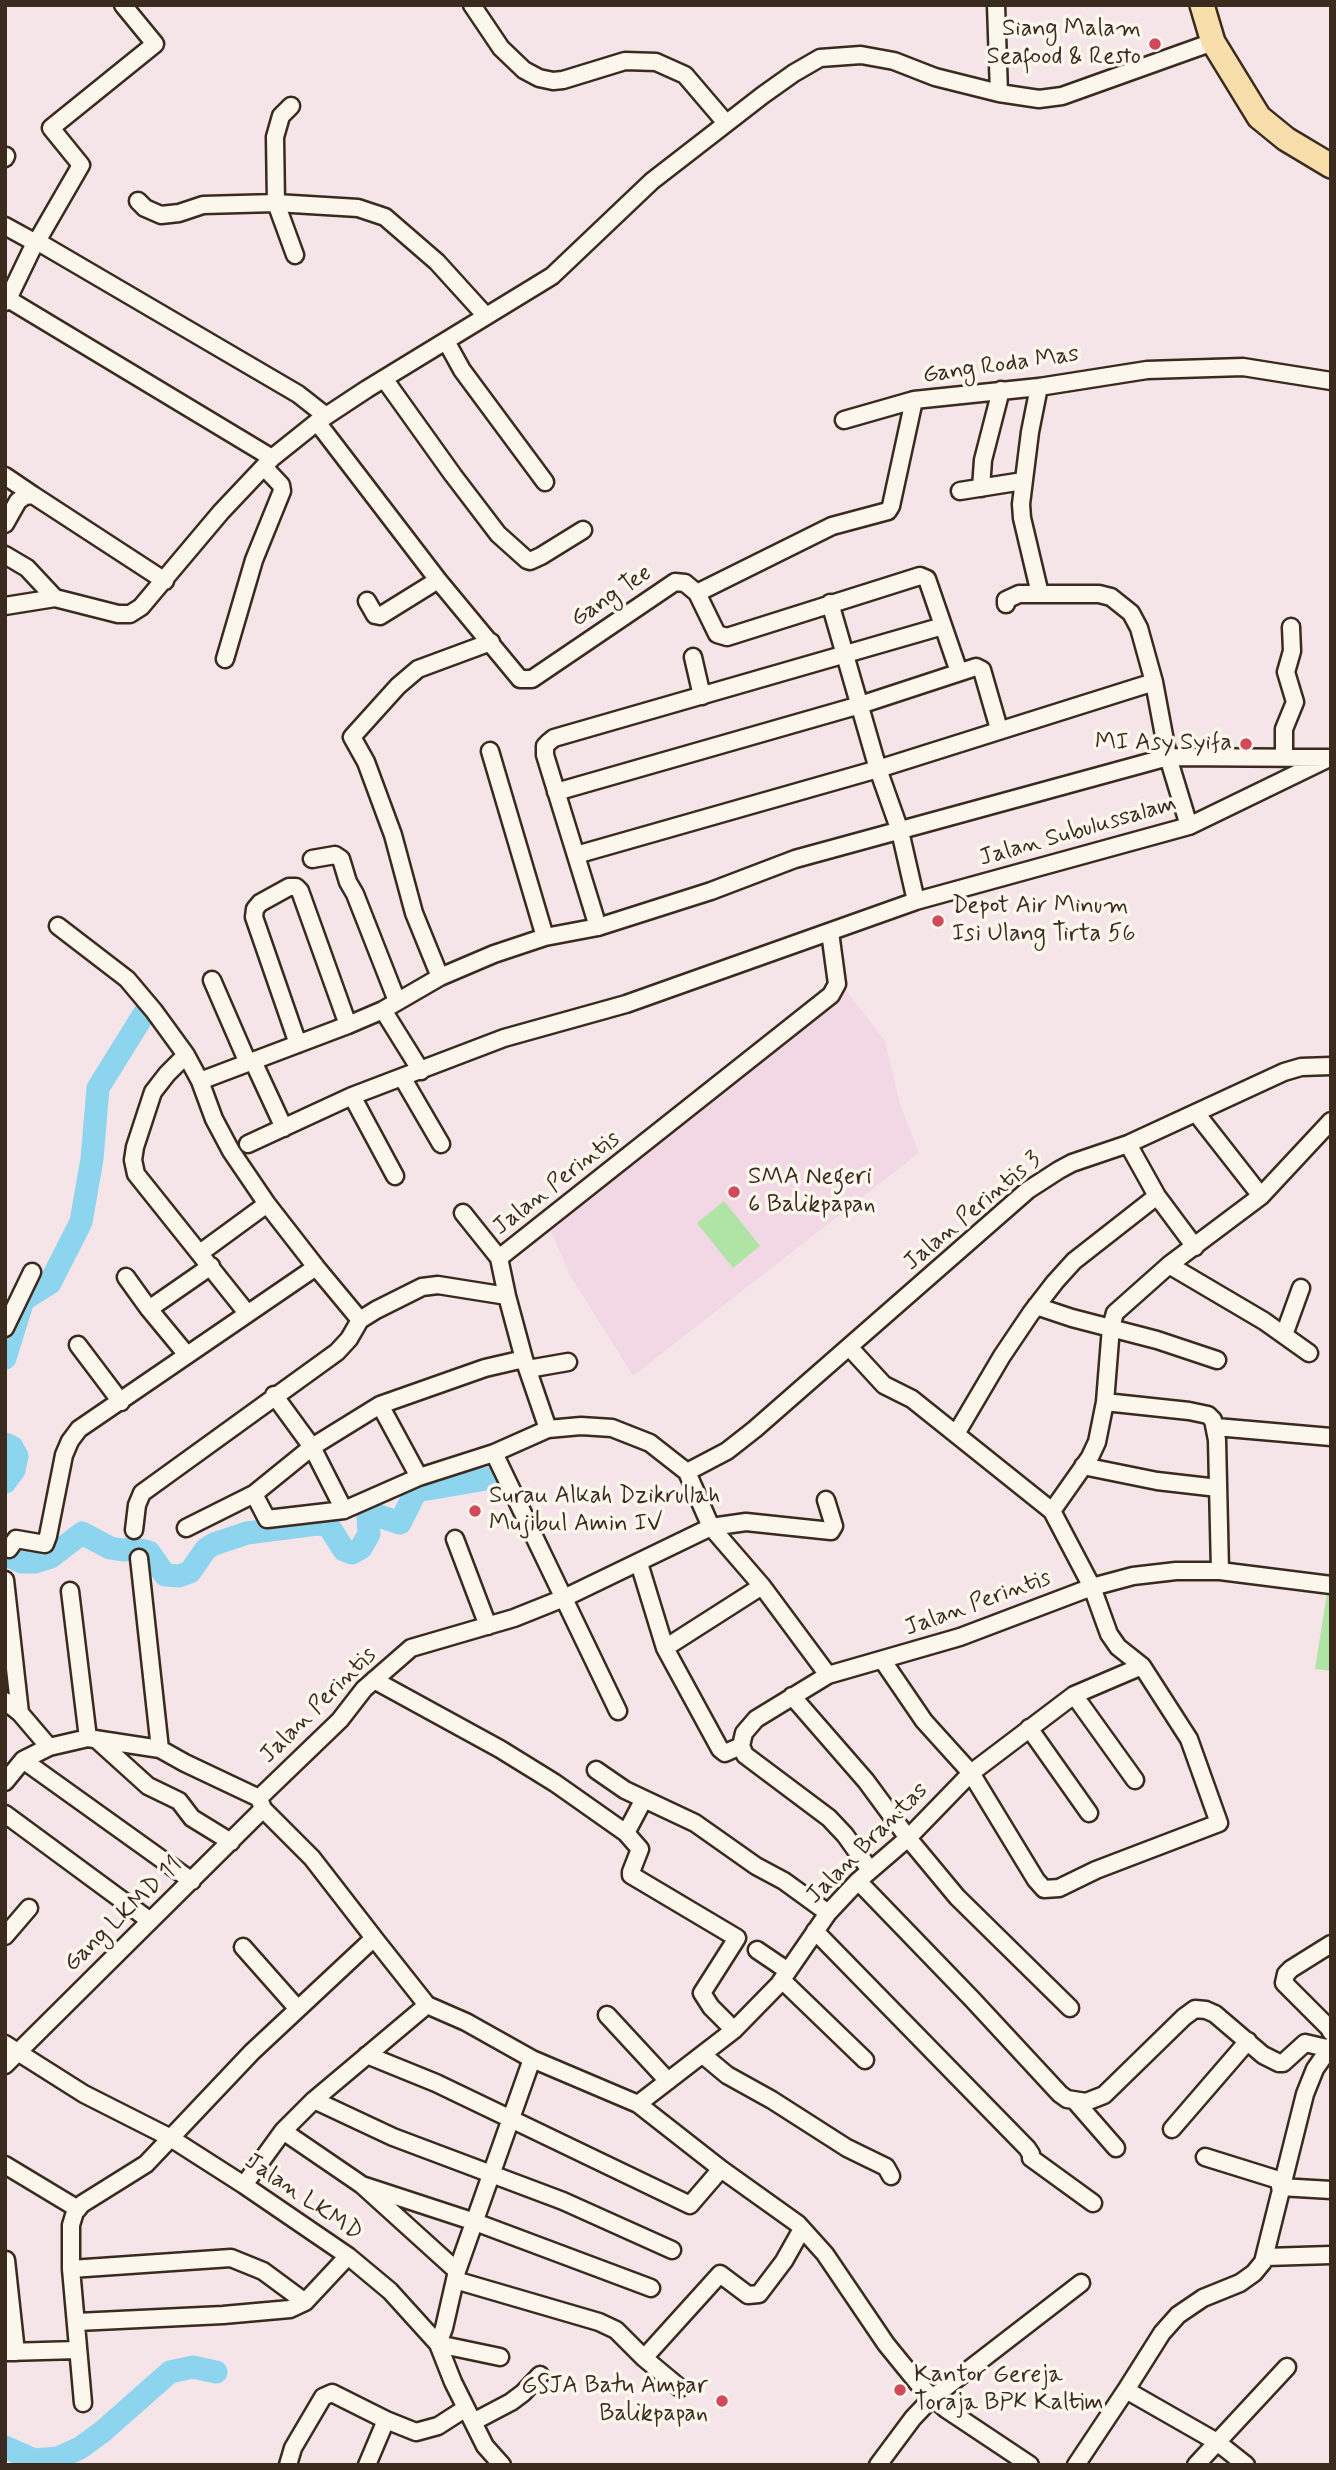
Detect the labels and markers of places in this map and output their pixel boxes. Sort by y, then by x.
place label: Siang Malam Seafood & Resto [987,16,1141,72]
marker: Siang Malam Seafood & Resto [1147,36,1163,52]
place label: MI Asy Syifa [1095,730,1232,758]
marker: MI Asy Syifa [1238,736,1254,752]
place label: Depot Air Minum Isi Ulang Tirta 56 [952,893,1135,949]
marker: Depot Air Minum Isi Ulang Tirta 56 [930,913,946,929]
place label: SMA Negeri 6 Balikpapan [748,1164,875,1220]
marker: SMA Negeri 6 Balikpapan [726,1184,742,1200]
place label: Surau Alkah Dzikrullah Mujibul Amin IV [489,1483,721,1539]
marker: Surau Alkah Dzikrullah Mujibul Amin IV [467,1503,483,1519]
place label: Kantor Gereja Toraja BPK Kaltim [914,2362,1103,2418]
place label: GSJA Batu Ampar Balikpapan [521,2373,708,2429]
marker: Kantor Gereja Toraja BPK Kaltim [892,2382,908,2398]
marker: GSJA Batu Ampar Balikpapan [714,2393,730,2409]

